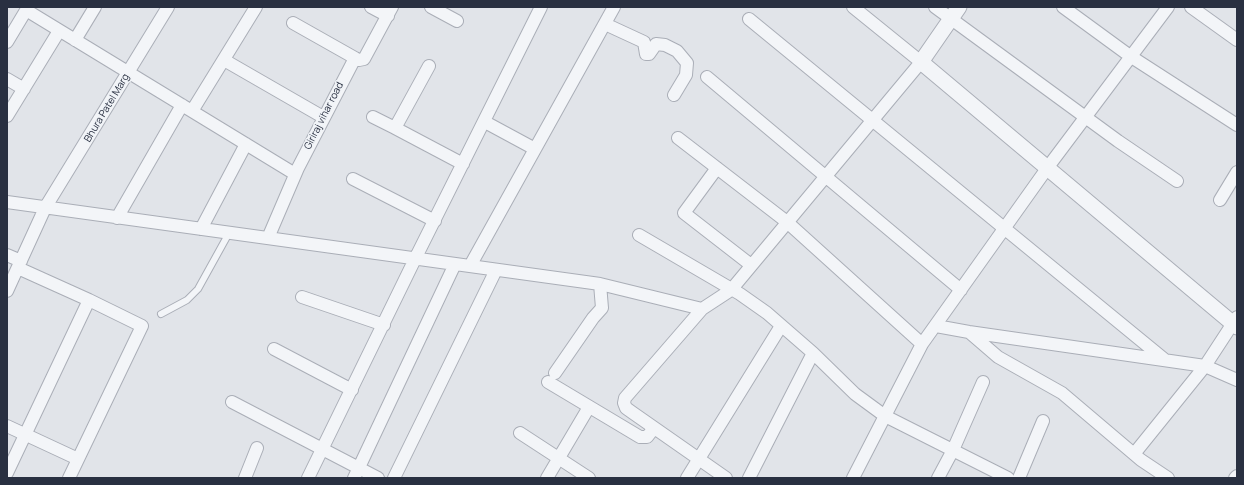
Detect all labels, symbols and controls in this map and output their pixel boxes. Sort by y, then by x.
street label: Bhura Patel Marg [82,72,132,144]
street label: Giriraj vihar road [302,80,346,152]

